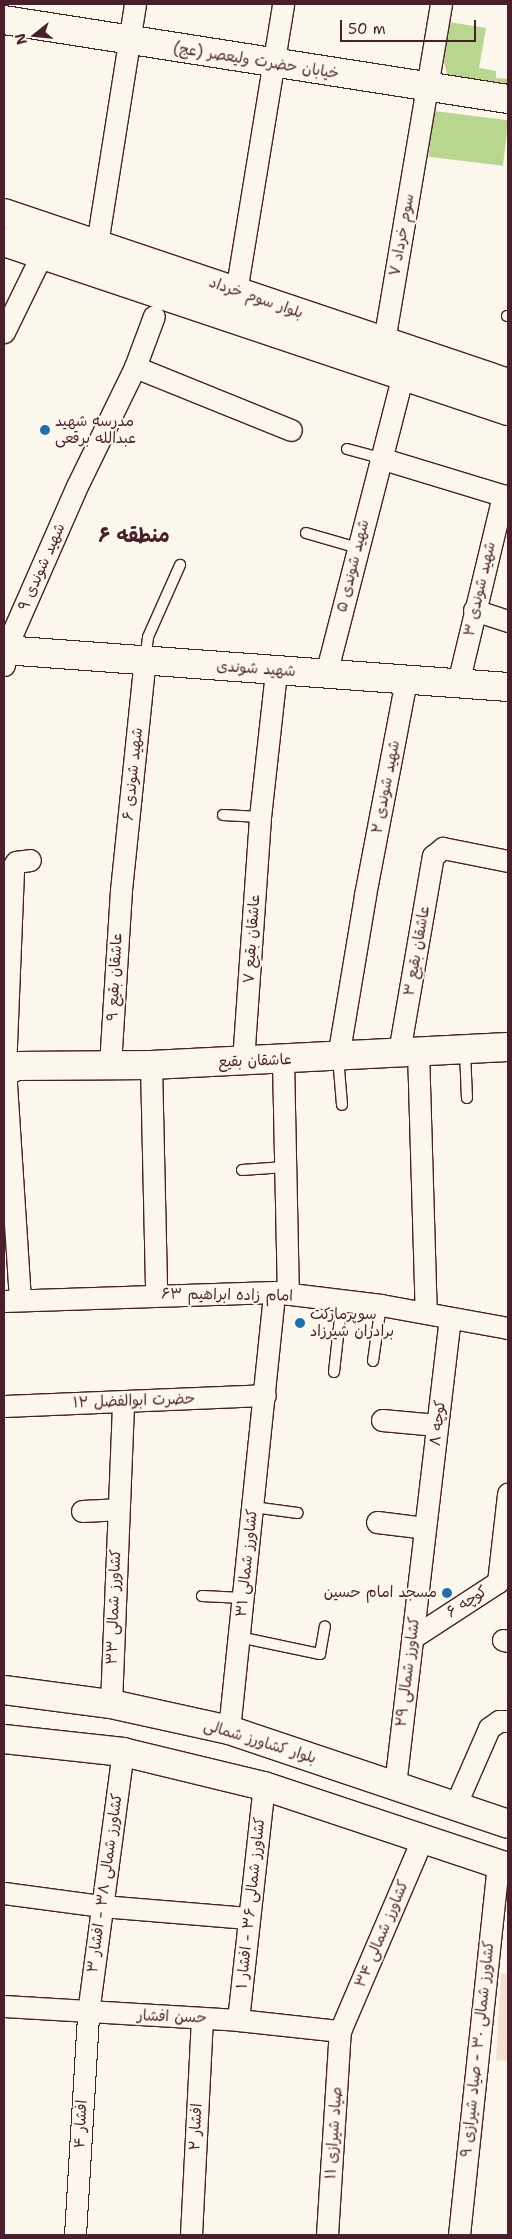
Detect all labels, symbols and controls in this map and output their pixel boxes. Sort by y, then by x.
north arrow [10,10,60,60]
scale bar [342,10,478,42]
text: 50 m [348,19,386,39]
text: N [10,31,31,47]
street label: خیابان حضرت ولیعصر (عج) [172,39,340,83]
street label: سوم خرداد ۷ [386,192,418,278]
street label: بلوار سوم خرداد [207,273,305,323]
place label: مدرسه شهید عبدالله برقعی [55,412,136,447]
marker: مدرسه شهید عبدالله برقعی [39,424,51,436]
street label: شهید شوندی ۵ [333,518,373,614]
street label: شهید شوندی ۹ [15,520,69,614]
district label: منطقه ۶ [98,523,170,547]
street label: شهید شوندی ۳ [460,540,500,638]
street label: شهید شوندی [216,657,296,681]
street label: شهید شوندی ۶ [119,727,147,821]
street label: شهید شوندی ۲ [368,739,404,835]
street label: عاشقان بقیع ۷ [240,894,264,984]
street label: عاشقان بقیع ۳ [400,905,434,997]
street label: عاشقان بقیع ۹ [104,932,126,1022]
street label: عاشقان بقیع [218,1051,292,1071]
street label: امام زاده ابراهیم ۶۳ [161,1285,293,1305]
place label: سوپرمارکت برادران شیرزاد [310,1305,394,1340]
marker: سوپرمارکت برادران شیرزاد [294,1317,306,1329]
street label: حضرت ابوالفضل ۱۲ [73,1390,195,1412]
street label: کوچه ۸ [426,1399,450,1447]
street label: کشاورز شمالی ۳۱ [232,1508,262,1618]
street label: کشاورز شمالی ۳۳ [103,1549,125,1665]
street label: کوچه ۶ [443,1582,491,1622]
place label: مسجد امام حسین [324,1584,437,1602]
marker: مسجد امام حسین [441,1587,453,1599]
street label: کشاورز شمالی ۲۹ [392,1616,424,1728]
street label: بلوار کشاورز شمالی [202,1716,318,1768]
street label: کشاورز شمالی ۳۸ - افشار ۳ [84,1792,126,1974]
street label: کشاورز شمالی ۳۶ - افشار ۱ [233,1816,269,1990]
street label: کشاورز شمالی ۳۴ [351,1878,413,1990]
street label: کشاورز شمالی ۳۰ - صیاد شیرازی ۹ [458,1940,498,2158]
street label: حسن افشار [137,2007,207,2027]
street label: صیاد شیرازی ۱۱ [322,2086,346,2180]
street label: افشار ۴ [71,2099,91,2149]
street label: افشار ۲ [186,2103,206,2151]

